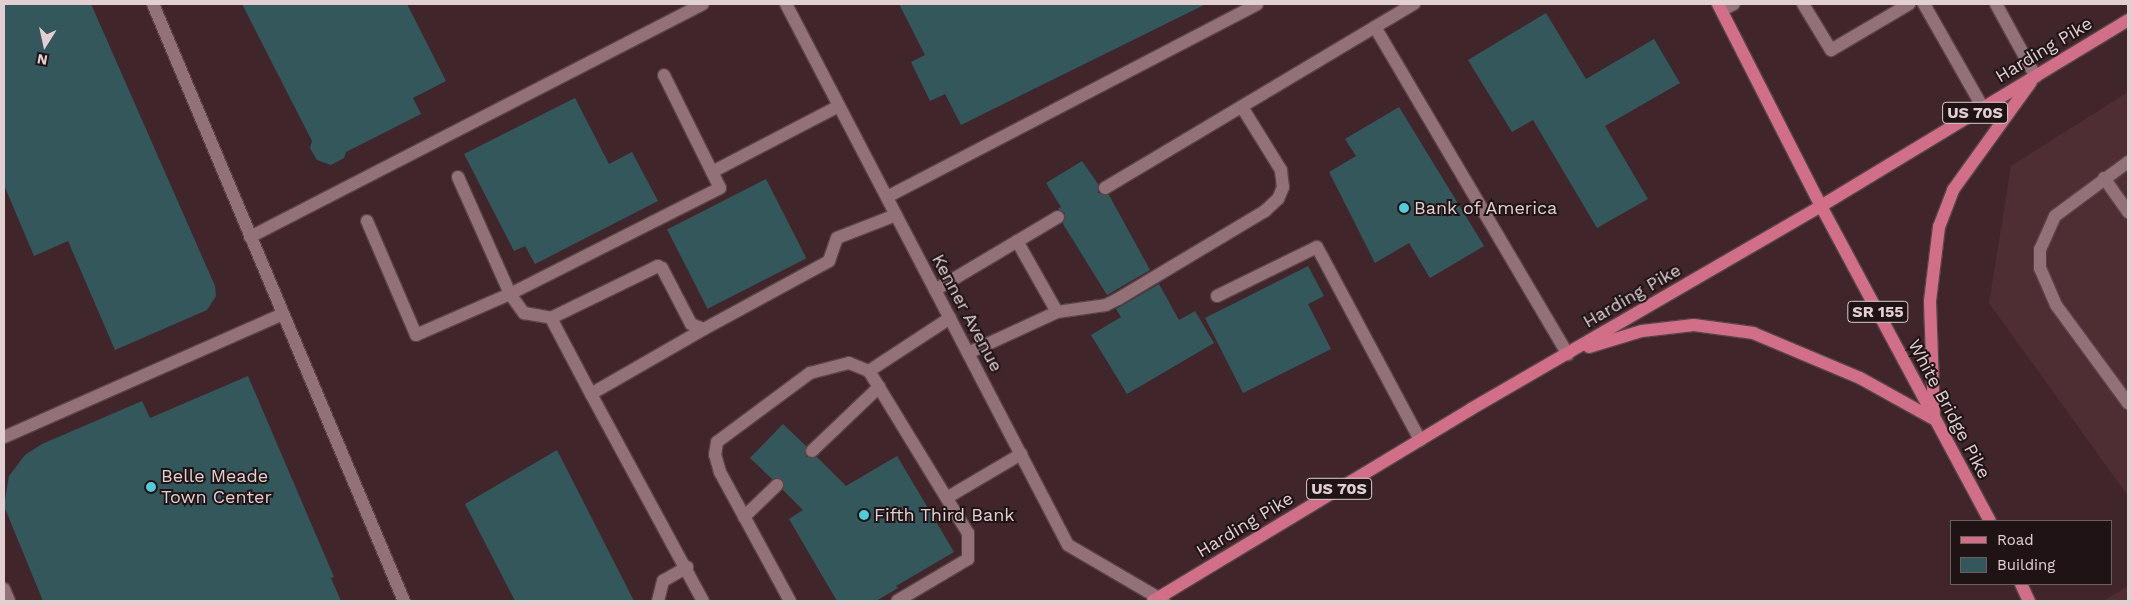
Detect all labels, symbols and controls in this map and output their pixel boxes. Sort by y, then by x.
street label: Harding Pike [1992,13,2096,87]
north arrow [20,20,70,70]
text: N [36,51,49,69]
road number: US 70S [1941,100,2009,126]
place label: Bank of America [1414,197,1559,219]
marker: Bank of America [1398,202,1410,214]
street label: Kenner Avenue [927,250,1007,376]
street label: Harding Pike [1579,259,1685,333]
road number: SR 155 [1847,298,1909,326]
street label: White Bridge Pike [1903,336,1995,482]
place label: Belle Meade Town Center [161,466,272,508]
road number: US 70S [1305,476,1373,502]
marker: Belle Meade Town Center [145,481,157,493]
street label: Harding Pike [1193,488,1297,562]
place label: Fifth Third Bank [874,504,1015,526]
marker: Fifth Third Bank [858,509,870,521]
legend [1950,520,2112,585]
text: Road [1997,531,2034,549]
text: Building [1997,556,2055,574]

